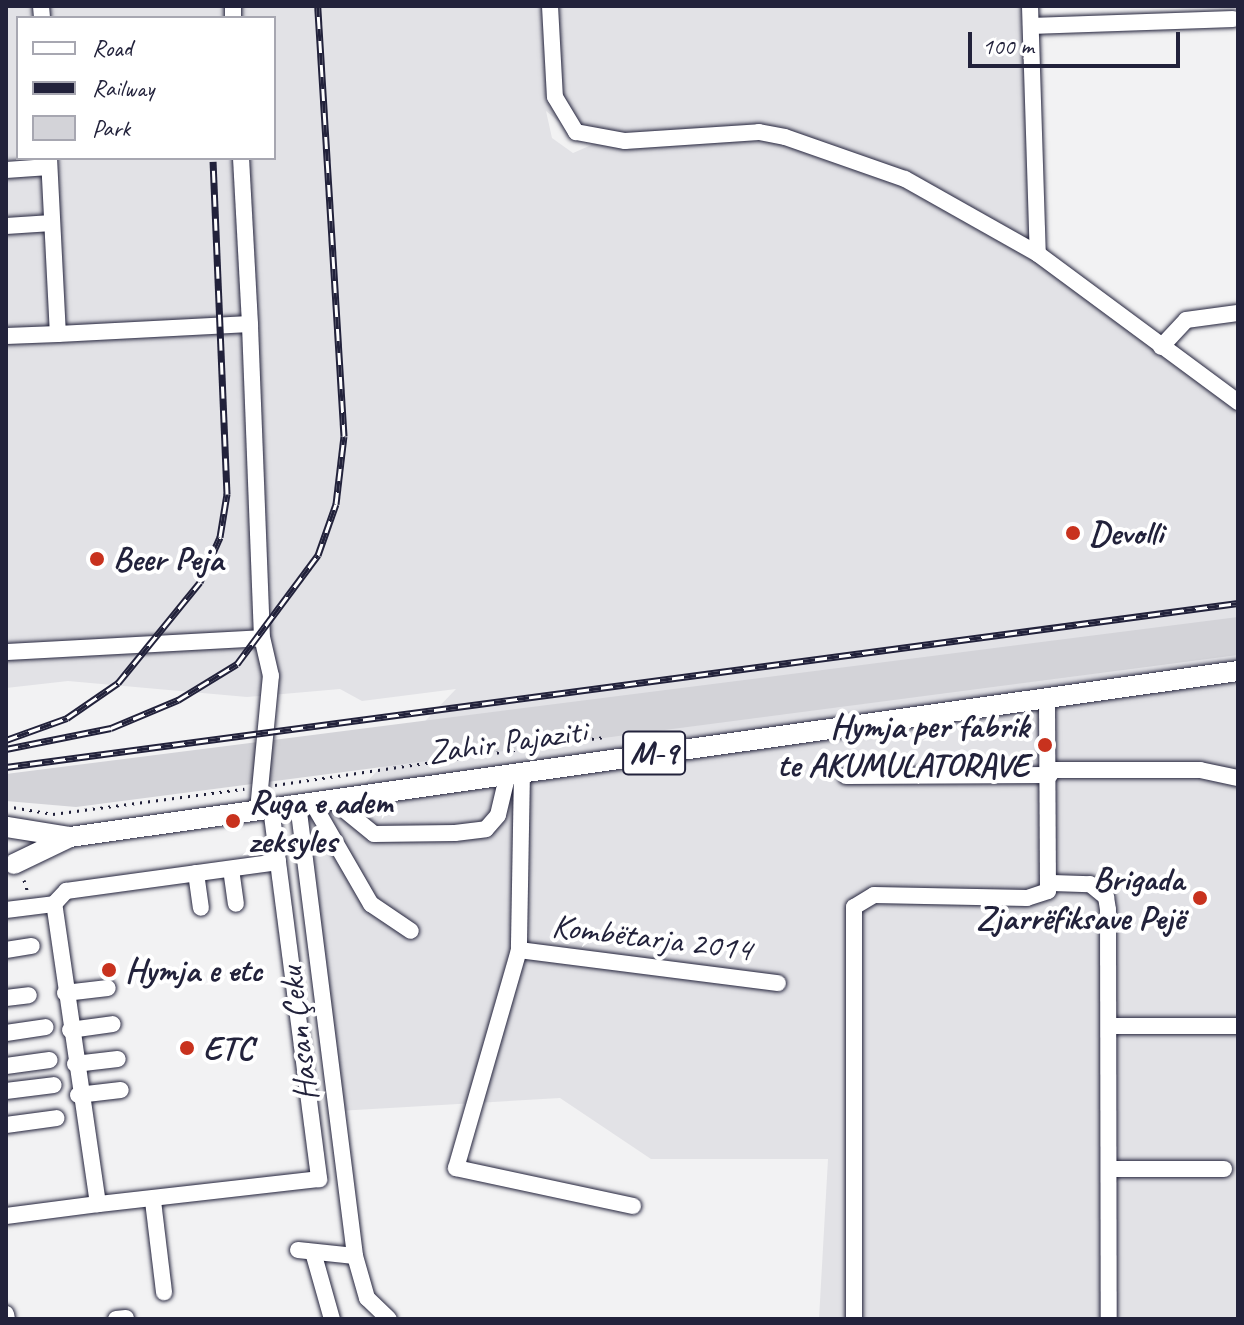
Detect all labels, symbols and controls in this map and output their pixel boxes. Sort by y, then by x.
legend [16,16,276,160]
scale bar [972,16,1184,66]
text: 100 m [982,31,1034,61]
text: Road [92,33,132,63]
text: Railway [92,73,154,103]
text: Park [92,113,130,143]
place label: Devolli [1089,513,1163,553]
marker: Devolli [1064,524,1082,542]
place label: Beer Peja [113,539,222,579]
marker: Beer Peja [88,550,106,568]
place label: Hymja per fabrik te AKUMULATORAVE [777,705,1029,784]
street label: Zahir Pajaziti [425,710,589,772]
road number: M-9 [622,725,686,781]
marker: Hymja per fabrik te AKUMULATORAVE [1036,736,1054,754]
place label: Ruga e adem zeksyles [249,781,394,860]
marker: Ruga e adem zeksyles [224,812,242,830]
place label: Brigada Zjarrëfiksave Pejë [977,858,1184,938]
marker: Brigada Zjarrëfiksave Pejë [1191,889,1209,907]
street label: Kombëtarja 2014 [550,905,754,969]
place label: Hymja e etc [125,950,262,990]
marker: Hymja e etc [100,961,118,979]
street label: Hasan Çeku [270,964,326,1104]
place label: ETC [203,1028,253,1068]
marker: ETC [178,1039,196,1057]

